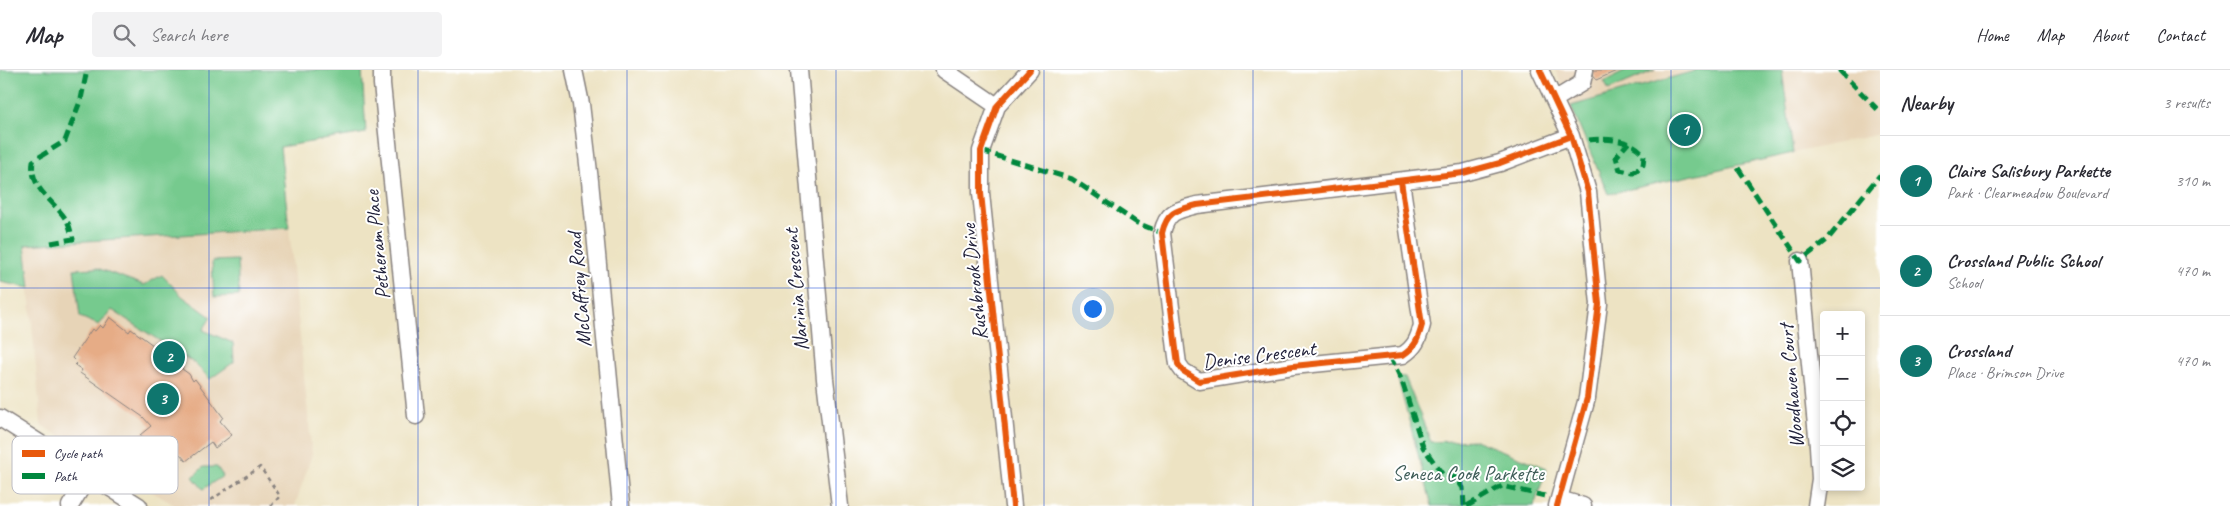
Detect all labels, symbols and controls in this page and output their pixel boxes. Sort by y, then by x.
search box [92,12,442,57]
text: Map [25,20,62,50]
icon: search [110,21,138,49]
text: Search here [150,23,228,47]
text: Home [1976,24,2009,46]
text: Map [2037,24,2064,46]
text: About [2092,24,2128,46]
text: Contact [2156,24,2205,46]
text: Nearby [1900,90,1953,116]
text: 3 results [2163,93,2210,113]
pin: 1 [1669,111,1701,149]
text: Claire Salisbury Parkette [1947,159,2110,183]
text: 1 [1912,171,1920,191]
text: 310 m [2176,171,2210,191]
text: Park · Clearmeadow Boulevard [1947,183,2108,203]
street label: Petheram Place [358,188,396,301]
street label: Rushbrook Drive [955,221,993,342]
street label: Narinia Crescent [778,226,814,352]
street label: McCaffrey Road [561,228,597,348]
text: Crossland Public School [1947,249,2100,273]
text: 2 [1912,261,1920,281]
text: 470 m [2176,261,2210,281]
text: School [1947,273,1981,293]
your location [1080,296,1106,322]
map controls [1820,311,1865,491]
button: + [1820,311,1865,356]
street label: Woodhaven Court [1772,320,1809,449]
street label: Denise Crescent [1201,335,1319,375]
pin: 2 [153,338,185,376]
text: Crossland [1947,339,2011,363]
text: 3 [1912,351,1920,371]
text: 470 m [2176,351,2210,371]
button: − [1820,356,1865,401]
text: Place · Brimson Drive [1947,363,2063,383]
pin: 3 [147,380,179,418]
button: locate [1820,401,1865,446]
legend [12,436,178,494]
text: Cycle path [54,445,103,462]
button: layers [1820,446,1865,491]
park label: Seneca Cook Parkette [1392,460,1545,486]
text: Path [54,468,78,485]

